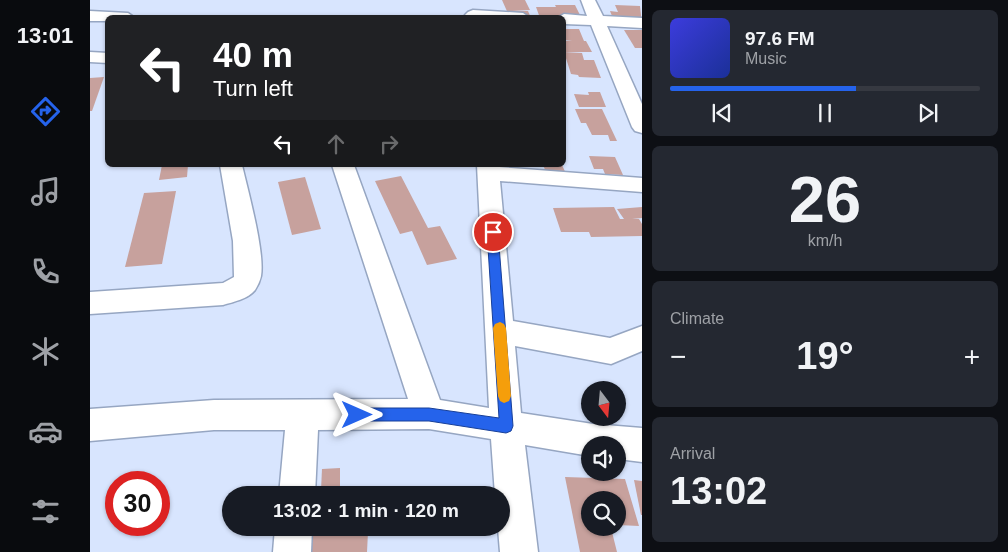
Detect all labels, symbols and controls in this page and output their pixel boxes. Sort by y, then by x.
text: 13:01 [17,23,73,48]
text: 97.6 FM [745,28,815,49]
icon: left [130,35,195,100]
text: 40 m [213,35,293,74]
text: Music [745,50,787,67]
text: Turn left [213,76,293,101]
icon: directions [28,94,63,129]
icon: previous [708,99,736,127]
icon: pause [811,99,839,127]
icon: next [914,99,942,127]
icon: left [269,130,297,158]
icon: ahead [322,130,350,158]
icon: right [375,130,403,158]
text: 26 [789,163,861,236]
icon: music [28,174,63,209]
pin [472,211,514,253]
icon: arrive [479,218,507,246]
text: km/h [808,232,842,249]
icon: phone [28,254,63,289]
text: Climate [670,310,724,327]
icon: climate [28,334,63,369]
text: 19° [796,335,854,377]
text: − [670,341,686,372]
text: + [964,341,980,372]
north arrow [581,381,626,426]
map controls [581,381,626,536]
position arrow [330,388,382,440]
icon: car [28,414,63,449]
button: sound [581,436,626,481]
text: Arrival [670,445,715,462]
text: 13:02 [670,470,767,512]
speed limit sign: 30 [105,471,170,536]
button: search [581,491,626,536]
icon: filters [28,494,63,529]
text: 13:02 · 1 min · 120 m [273,500,459,521]

